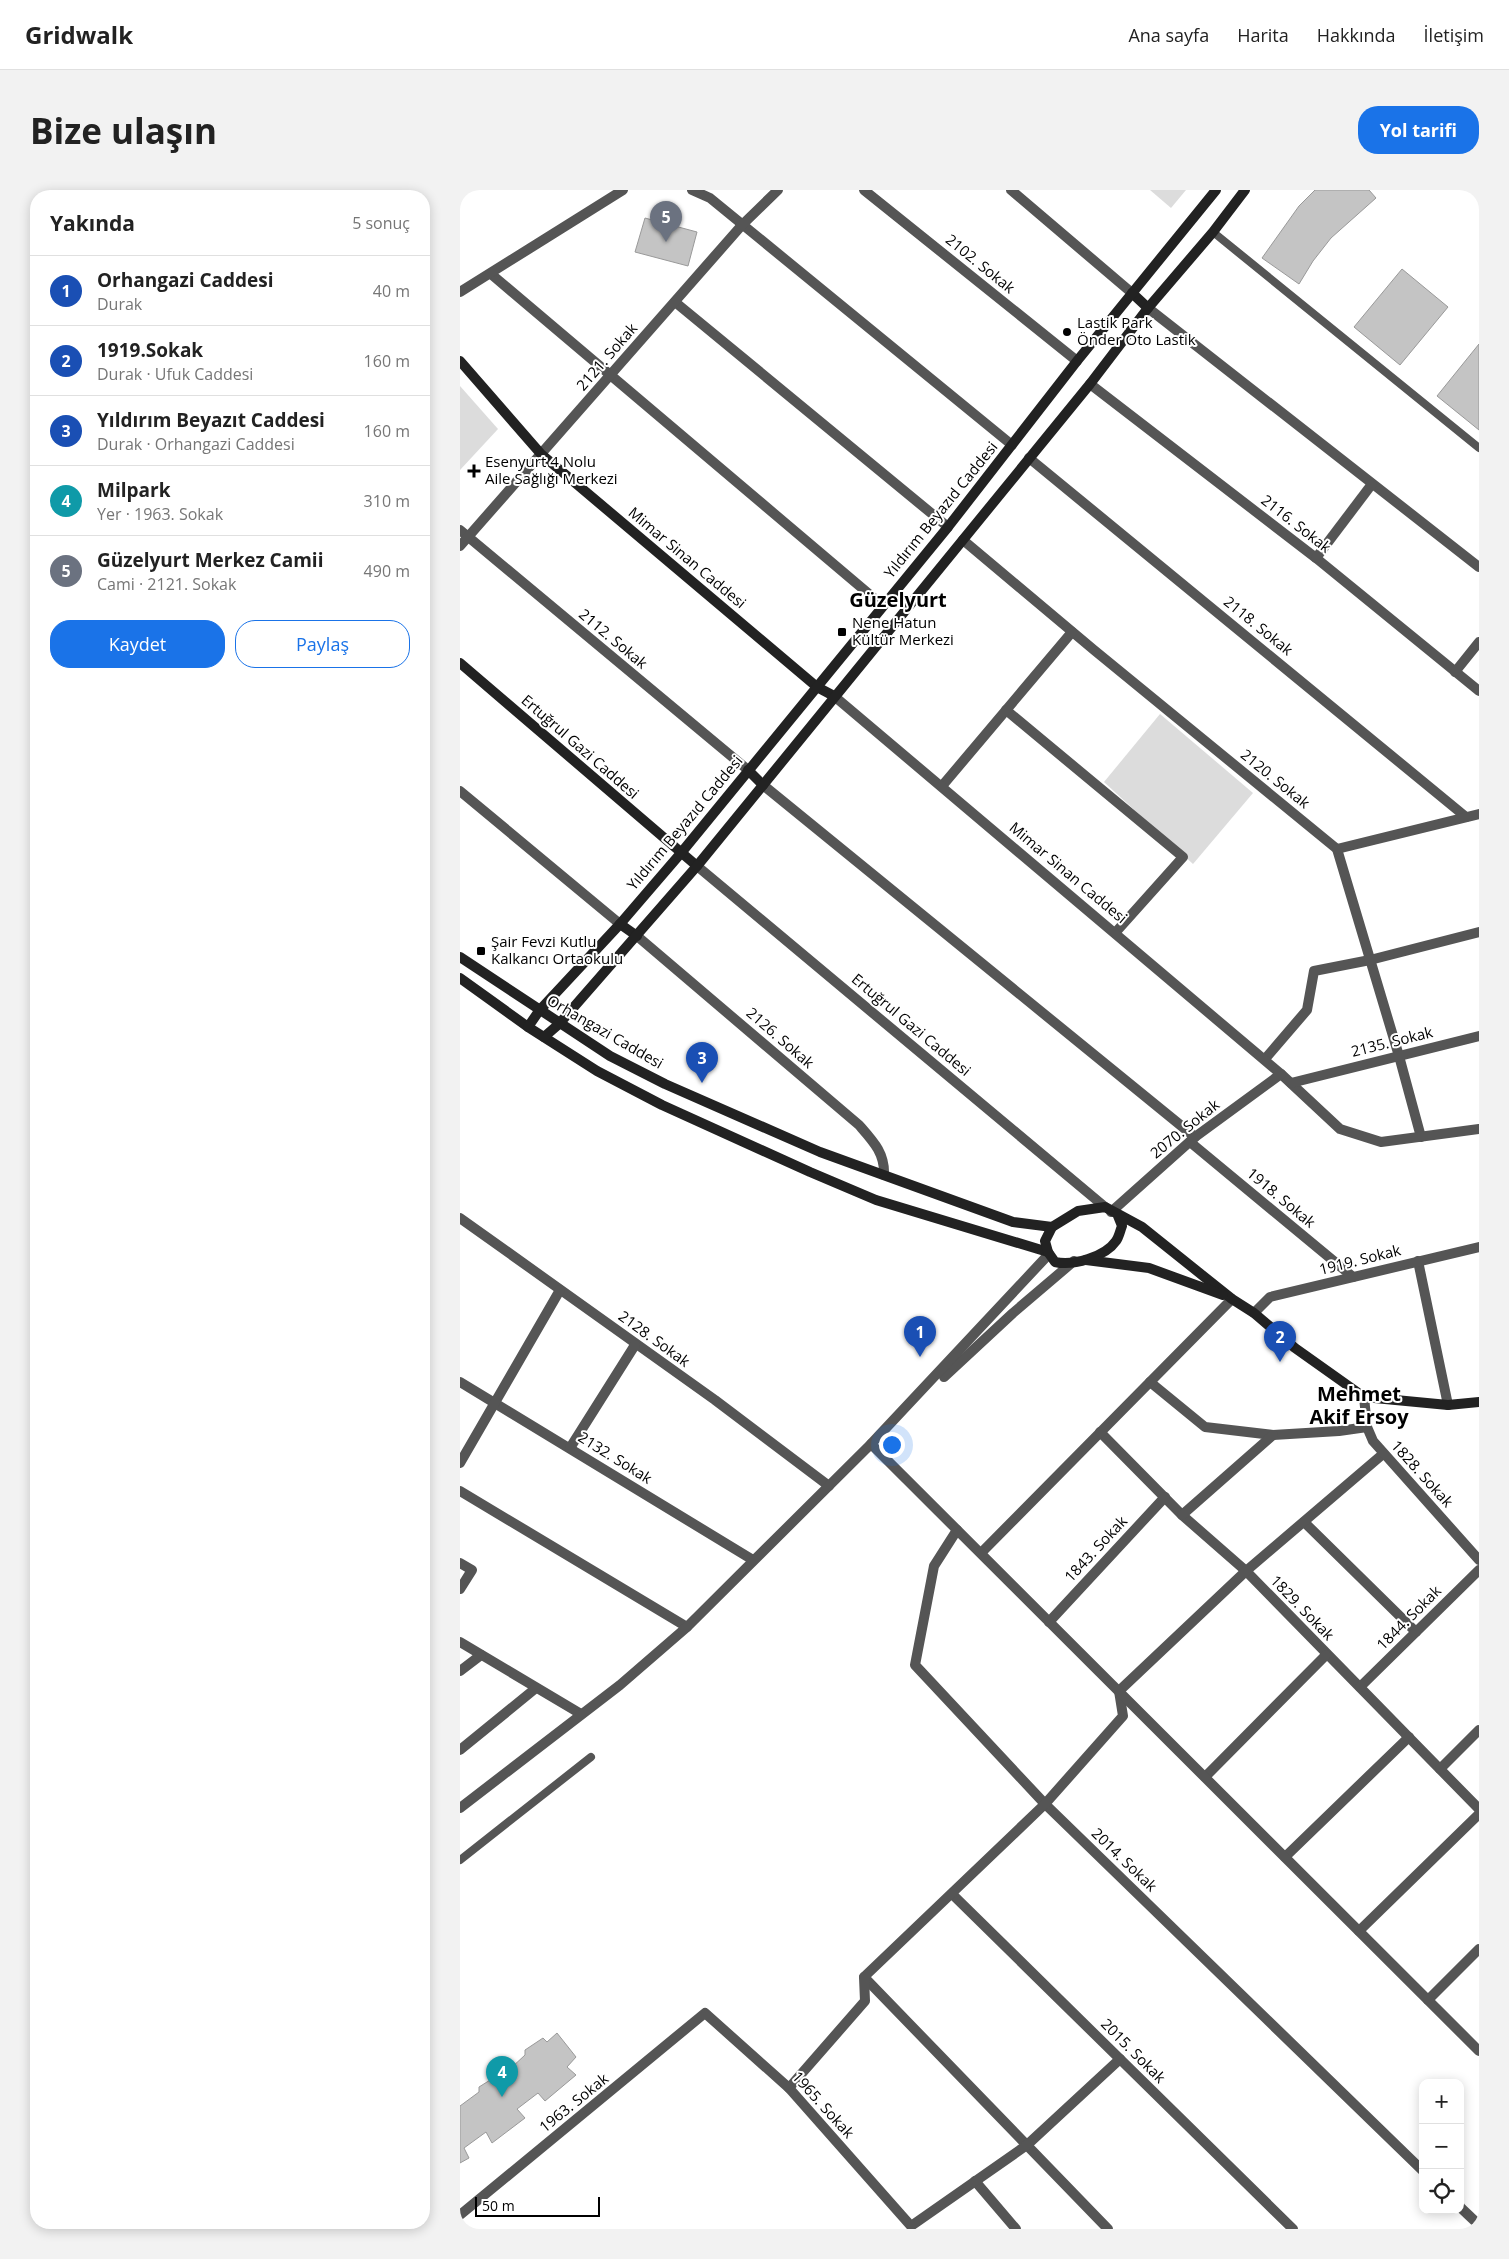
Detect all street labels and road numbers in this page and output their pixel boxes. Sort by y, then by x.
street label: 2102. Sokak [942,229,1019,297]
street label: 2121. Sokak [571,318,641,394]
street label: Yıldırım Beyazıd Caddesi [879,437,1001,582]
street label: 2116. Sokak [1258,490,1336,557]
street label: Mimar Sinan Caddesi [625,502,751,612]
street label: 2118. Sokak [1220,591,1297,659]
street label: 2112. Sokak [575,604,652,673]
street label: Ertuğrul Gazi Caddesi [518,690,644,803]
street label: 2120. Sokak [1237,744,1314,812]
street label: Yıldırım Beyazıd Caddesi [622,751,747,894]
street label: Mimar Sinan Caddesi [1006,817,1132,927]
street label: Ertuğrul Gazi Caddesi [848,968,975,1080]
street label: Orhangazi Caddesi [544,990,667,1073]
street label: 2126. Sokak [743,1002,819,1072]
street label: 2135. Sokak [1349,1021,1435,1061]
street label: 2070. Sokak [1146,1094,1223,1162]
street label: 1918. Sokak [1243,1163,1320,1232]
street label: 1919. Sokak [1317,1239,1403,1279]
street label: 2128. Sokak [615,1306,694,1371]
street label: 2132. Sokak [575,1427,656,1488]
street label: 1828. Sokak [1387,1436,1458,1511]
street label: 1843. Sokak [1059,1511,1131,1586]
street label: 1829. Sokak [1267,1570,1339,1644]
street label: 1844. Sokak [1372,1581,1445,1654]
street label: 2014. Sokak [1088,1823,1162,1896]
street label: 2015. Sokak [1097,2014,1170,2087]
street label: 1965. Sokak [788,2067,859,2142]
street label: 1963. Sokak [535,2068,612,2136]

